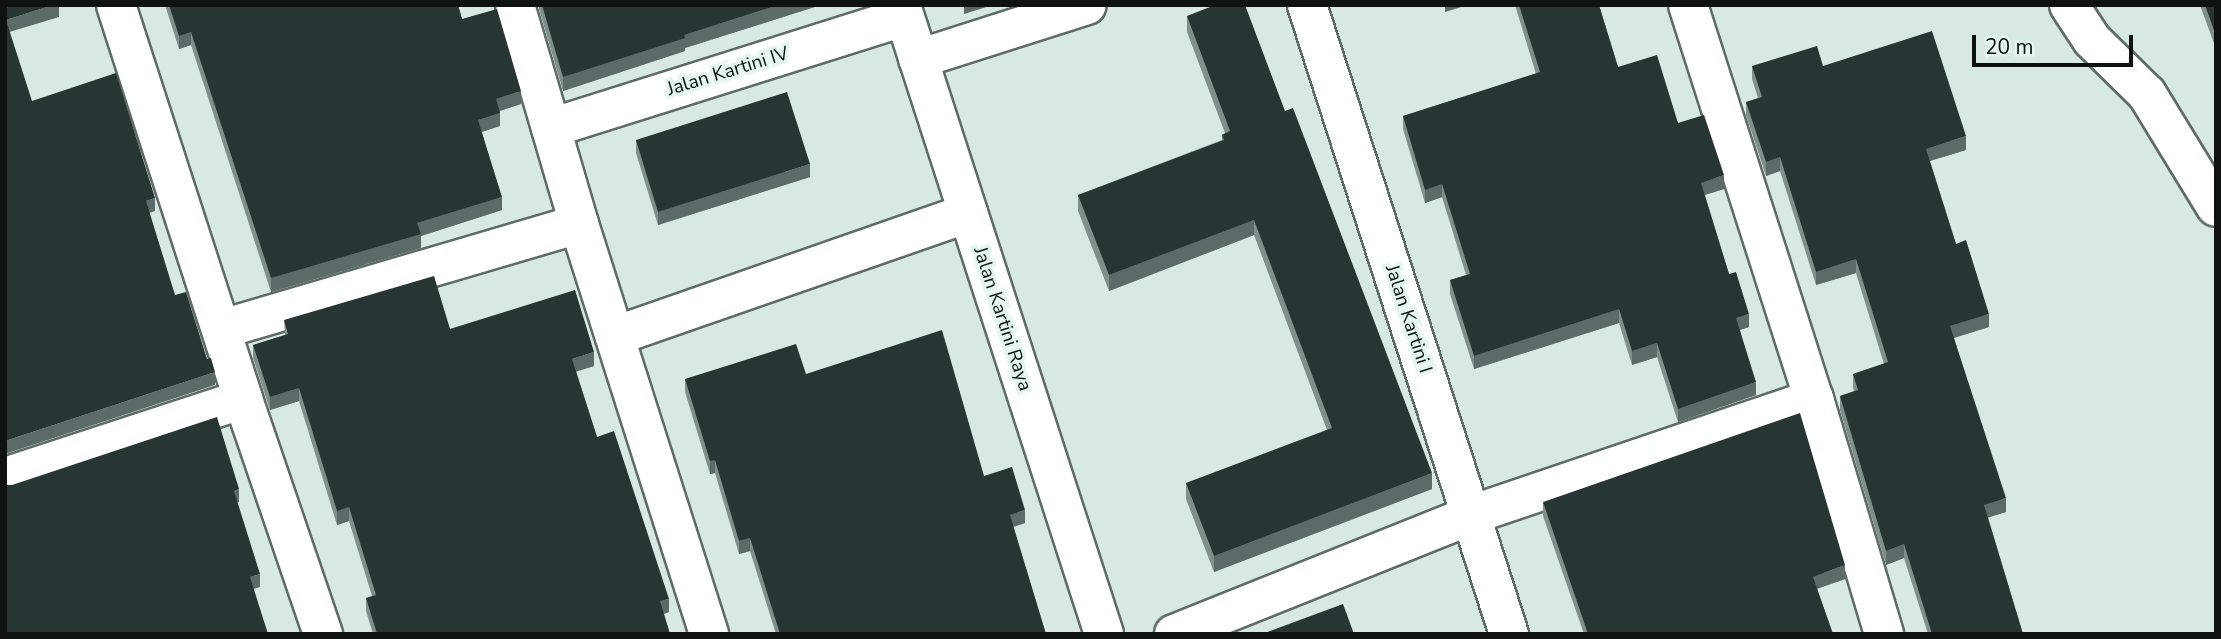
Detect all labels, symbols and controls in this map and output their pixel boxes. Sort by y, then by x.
scale bar [1976,21,2137,65]
text: 20 m [1985,33,2034,61]
street label: Jalan Kartini IV [664,43,792,101]
street label: Jalan Kartini Raya [968,244,1036,394]
street label: Jalan Kartini I [1380,262,1436,376]

